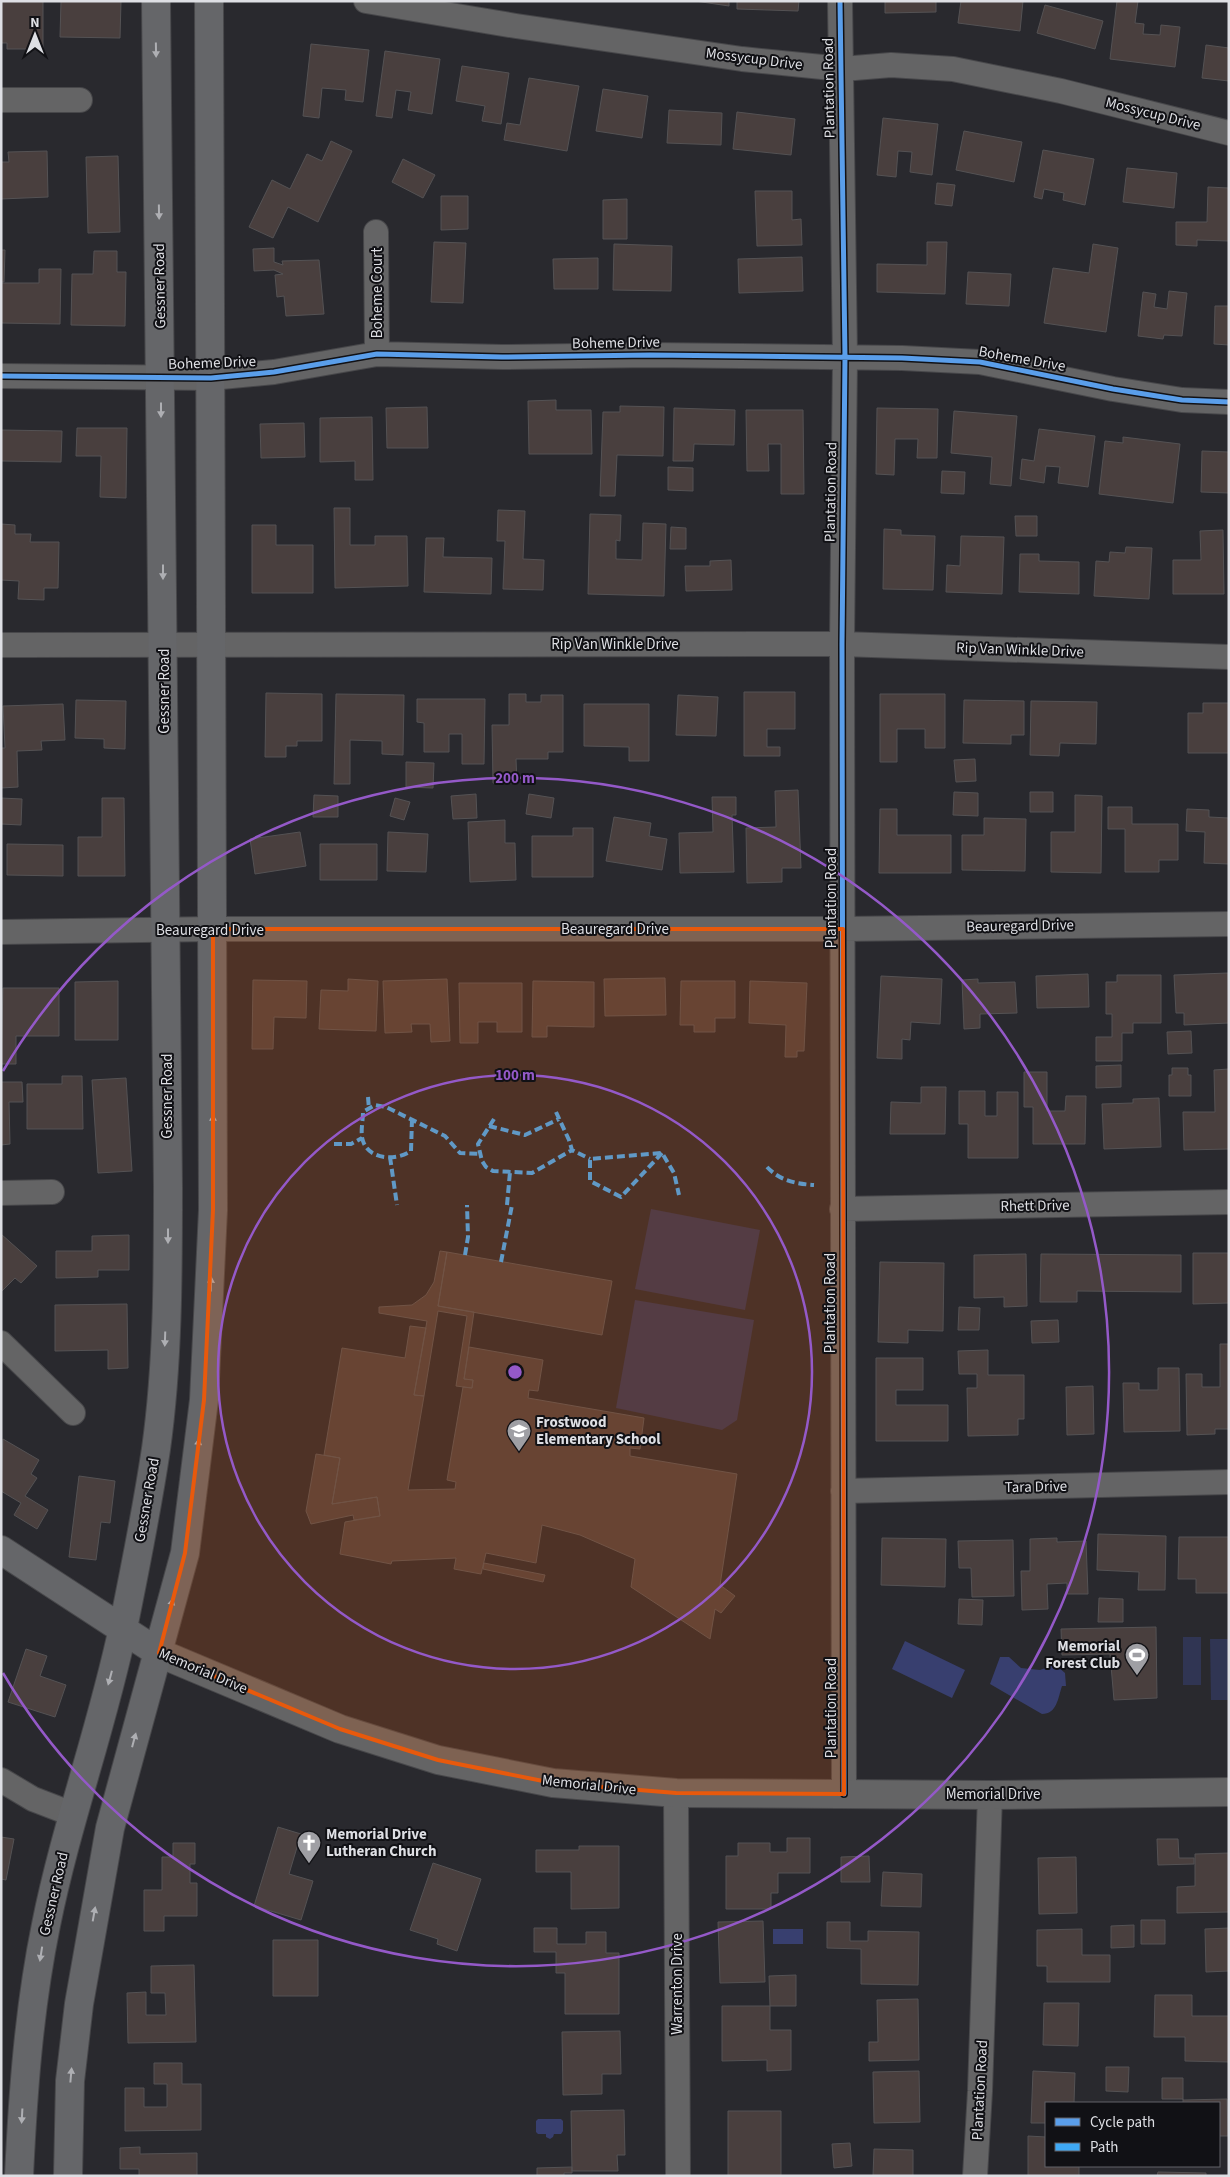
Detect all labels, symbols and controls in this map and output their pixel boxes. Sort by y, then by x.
north arrow [10,10,60,60]
text: N [30,13,40,33]
street label: Plantation Road [818,38,840,138]
one-way arrow [153,42,161,58]
street label: Mossycup Drive [704,43,804,75]
street label: Mossycup Drive [1103,92,1203,136]
one-way arrow [155,205,163,221]
street label: Gessner Road [149,243,171,329]
street label: Boheme Court [367,248,388,338]
street label: Boheme Drive [572,332,660,354]
street label: Boheme Drive [977,341,1067,377]
street label: Boheme Drive [168,351,256,375]
one-way arrow [157,402,165,418]
street label: Plantation Road [820,442,842,542]
one-way arrow [159,565,167,581]
street label: Rip Van Winkle Drive [551,634,679,655]
street label: Rip Van Winkle Drive [956,637,1084,663]
street label: Gessner Road [154,648,175,734]
text: 200 m [495,768,535,789]
street label: Plantation Road [821,848,842,948]
street label: Beauregard Drive [966,915,1074,937]
street label: Beauregard Drive [561,919,669,940]
street label: Beauregard Drive [156,920,264,941]
street label: Gessner Road [157,1053,178,1139]
text: 100 m [495,1065,535,1086]
one-way arrow [209,1113,217,1129]
street label: Rhett Drive [1000,1195,1070,1217]
one-way arrow [164,1228,172,1244]
street label: Plantation Road [820,1253,841,1353]
one-way arrow [207,1276,215,1292]
one-way arrow [161,1331,169,1347]
centre of rings [506,1363,524,1381]
place label: Frostwood Elementary School [536,1412,661,1450]
school or university icon: Frostwood Elementary School [506,1418,532,1452]
one-way arrow [194,1438,202,1454]
street label: Gessner Road [129,1456,165,1544]
street label: Tara Drive [1005,1476,1067,1498]
one-way arrow [167,1598,175,1613]
place label: Memorial Forest Club [1045,1636,1121,1674]
sports icon: Memorial Forest Club [1124,1642,1150,1676]
street label: Memorial Drive [155,1643,251,1699]
street label: Plantation Road [821,1658,842,1758]
one-way arrow [106,1671,114,1686]
one-way arrow [130,1733,138,1748]
street label: Memorial Drive [541,1770,637,1800]
street label: Memorial Drive [946,1784,1040,1805]
place label: Memorial Drive Lutheran Church [326,1824,436,1862]
church icon: Memorial Drive Lutheran Church [296,1830,322,1864]
street label: Gessner Road [34,1850,74,1938]
one-way arrow [91,1905,99,1921]
street label: Warrenton Drive [667,1933,688,2035]
one-way arrow [37,1947,45,1963]
street label: Plantation Road [967,2039,993,2141]
one-way arrow [67,2066,75,2082]
legend [1045,2102,1220,2167]
one-way arrow [18,2108,26,2124]
text: Cycle path [1090,2112,1155,2133]
text: Path [1090,2137,1118,2158]

